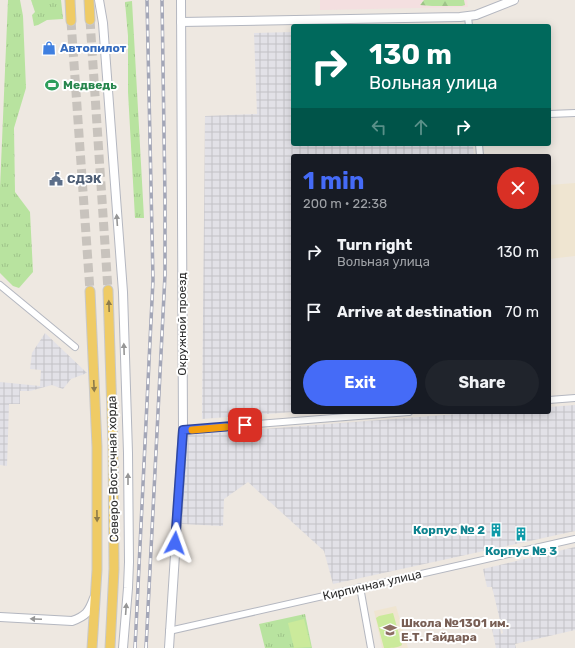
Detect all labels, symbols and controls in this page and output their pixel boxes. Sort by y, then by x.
text: 130 m [369,38,452,71]
shop icon: Автопилот [41,40,57,56]
icon: right [303,40,355,92]
place label: Автопилот [60,41,127,55]
text: Вольная улица [369,72,498,94]
sports icon: Медведь [44,77,60,93]
place label: Медведь [63,78,117,92]
icon: left [368,116,390,138]
icon: ahead [410,116,432,138]
icon: right [452,116,474,138]
text: 1 min [303,167,364,195]
button: close [497,167,539,209]
public building icon: СДЭК [48,171,64,187]
place label: СДЭК [67,172,102,186]
text: 200 m · 22:38 [303,196,387,211]
one-way arrow [114,213,121,226]
text: Turn right [337,236,412,254]
icon: right [303,241,325,263]
text: 130 m [497,243,539,261]
text: Вольная улица [337,254,430,269]
street label: Окружной проезд [175,272,189,376]
one-way arrow [105,300,112,312]
icon: arrive [303,301,325,323]
text: Arrive at destination [337,303,492,321]
text: 70 m [505,303,539,321]
one-way arrow [121,342,127,355]
button: Exit [303,360,417,406]
button: Share [425,360,539,406]
one-way arrow [91,380,98,392]
street label: Северо-Восточная хорда [105,395,121,543]
pin [228,408,262,442]
icon: arrive [234,414,256,436]
one-way arrow [125,472,131,485]
one-way arrow [94,510,100,523]
position arrow [154,522,196,564]
building icon: Корпус № 2 [488,522,504,538]
place label: Корпус № 2 [413,523,485,537]
building icon: Корпус № 3 [513,526,529,542]
place label: Корпус № 3 [485,544,557,558]
street label: Кирпичная улица [321,567,423,603]
one-way arrow [123,603,130,615]
one-way arrow [30,615,42,622]
place label: Школа №1301 им. Е.Т. Гайдара [401,616,509,644]
school or university icon: Школа №1301 им. Е.Т. Гайдара [382,622,398,638]

